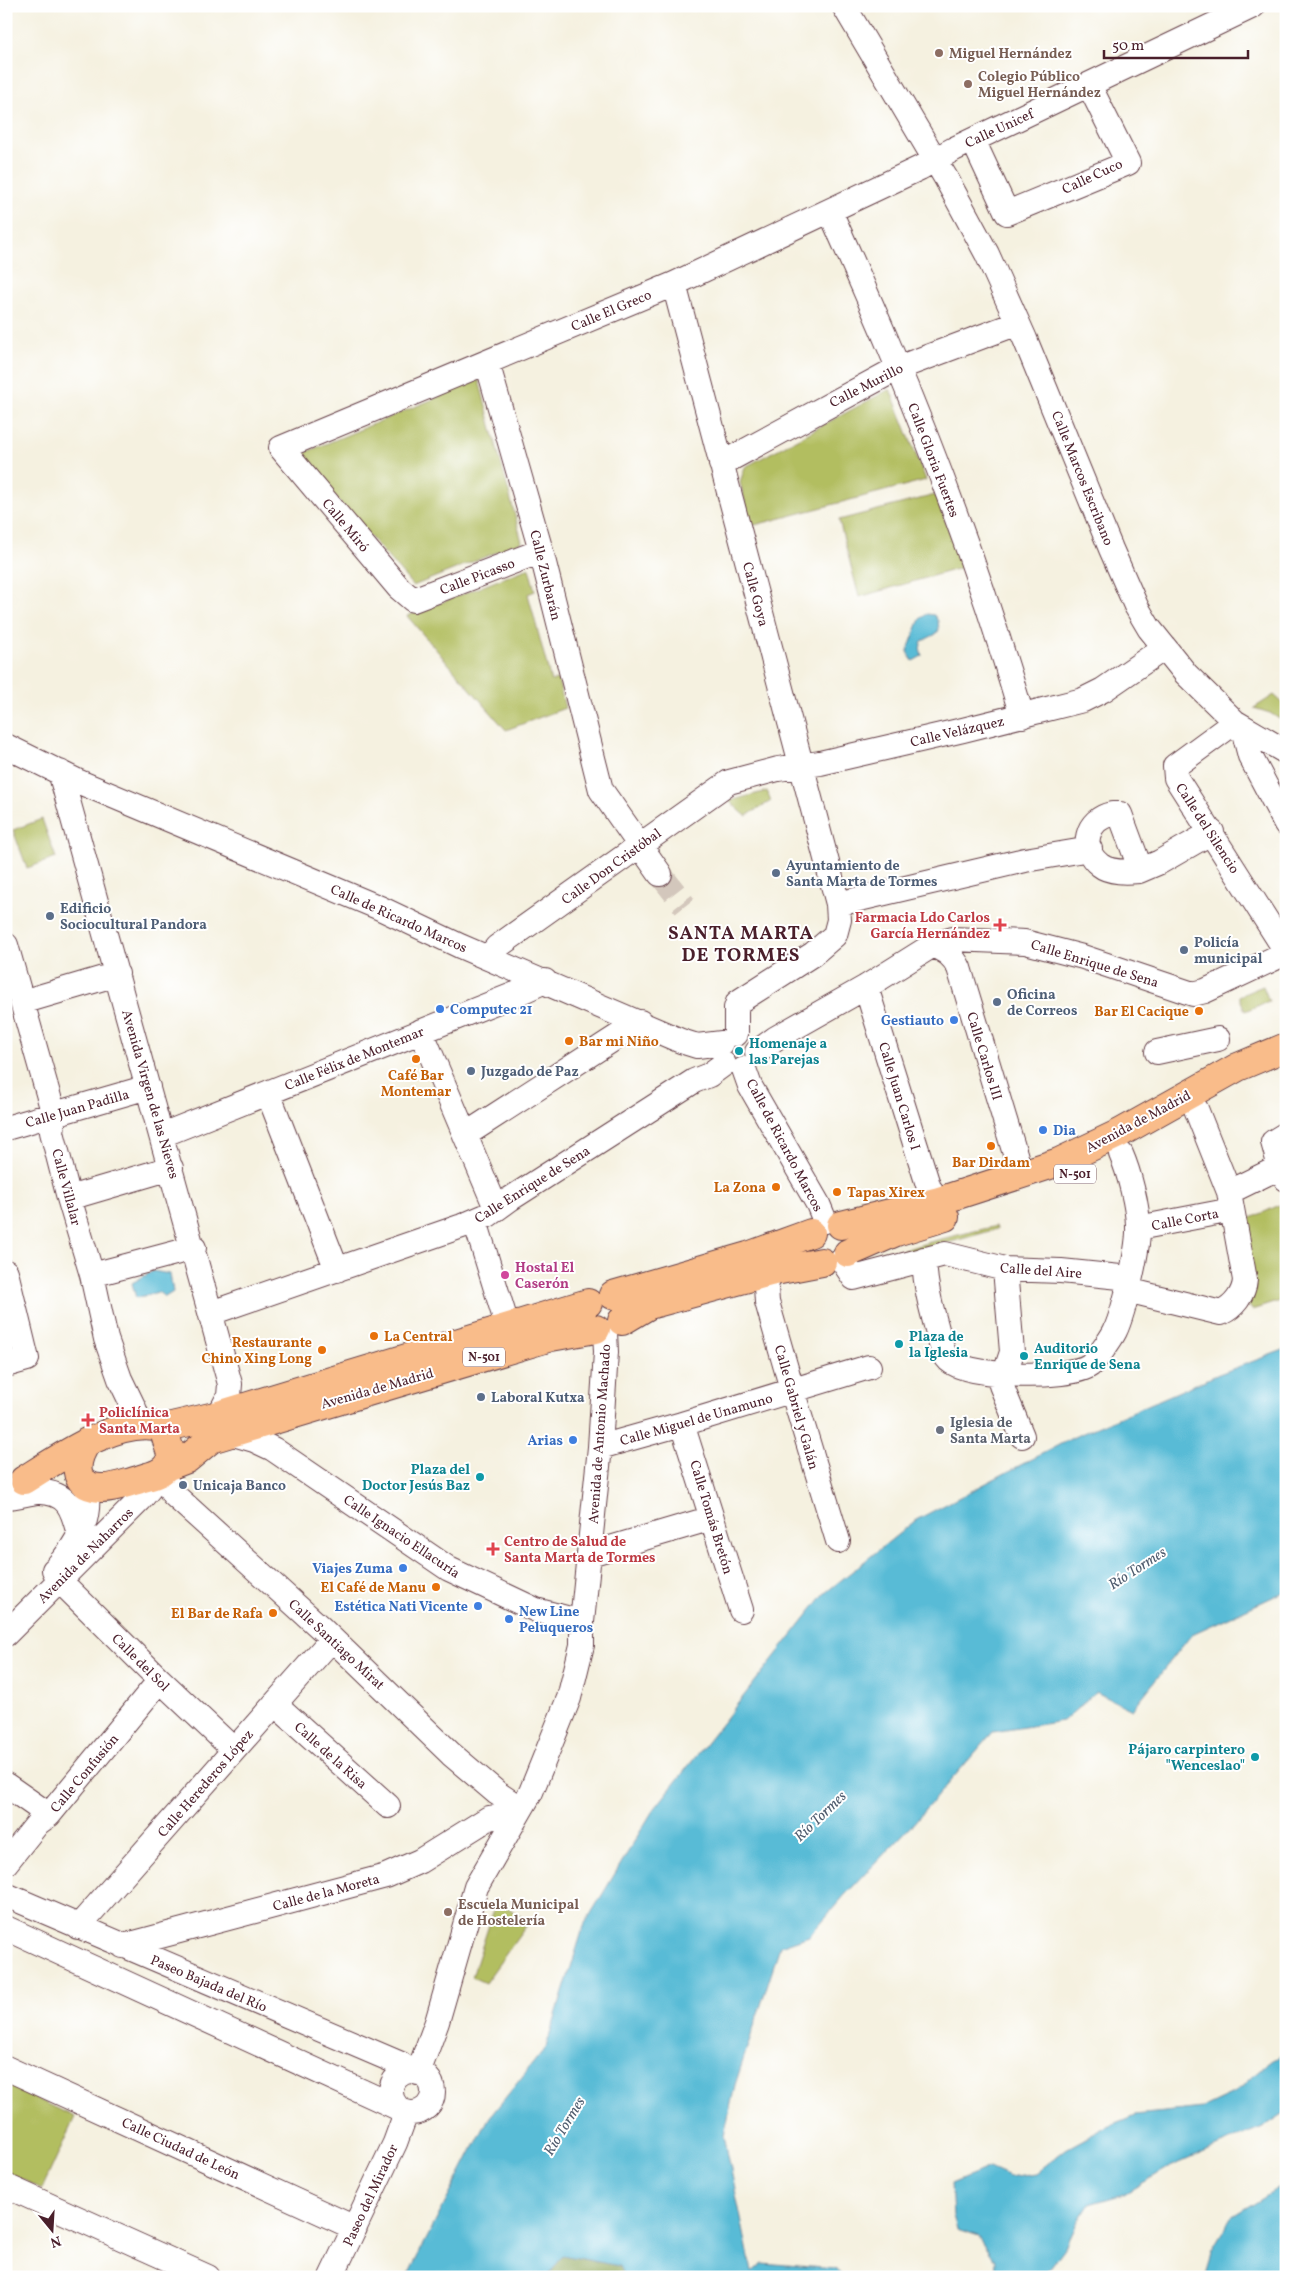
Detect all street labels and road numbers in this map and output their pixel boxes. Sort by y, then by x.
street label: Calle Unicef [962,105,1038,154]
street label: Calle Cuco [1059,155,1126,200]
street label: Calle El Greco [568,286,655,337]
street label: Calle Murillo [827,360,907,413]
street label: Calle Gloria Fuertes [902,401,963,520]
street label: Calle Marcos Escribano [1046,408,1117,549]
street label: Calle Miró [317,495,373,557]
street label: Calle Zurbarán [524,528,565,622]
street label: Calle Picasso [437,554,518,600]
street label: Calle Goya [737,560,772,629]
street label: Calle Velázquez [909,712,1006,752]
street label: Calle del Silencio [1170,780,1243,878]
street label: Calle Don Cristóbal [558,825,666,910]
street label: Calle de Ricardo Marcos [327,881,470,958]
street label: Calle Enrique de Sena [1028,936,1161,993]
street label: Avenida Virgen de las Nieves [116,1008,183,1181]
street label: Calle Carlos III [961,1010,1006,1103]
street label: Calle Félix de Montemar [282,1023,427,1096]
street label: Calle Juan Carlos I [873,1040,924,1153]
street label: Calle de Ricardo Marcos [741,1076,827,1215]
street label: Calle Juan Padilla [23,1086,132,1133]
street label: Avenida de Madrid [1083,1087,1195,1158]
street label: Calle Enrique de Sena [471,1142,594,1229]
street label: Calle Villalar [46,1147,85,1228]
road number: N-501 [1054,1164,1096,1184]
street label: Calle Corta [1150,1205,1221,1236]
street label: Calle del Aire [999,1259,1083,1284]
street label: Calle Gabriel y Galán [769,1343,822,1472]
street label: Avenida de Antonio Machado [585,1344,616,1525]
road number: N-501 [463,1348,505,1366]
street label: Avenida de Madrid [319,1364,436,1415]
street label: Calle Miguel de Unamuno [618,1390,775,1451]
street label: Calle Tomás Bretón [684,1458,737,1577]
street label: Calle Ignacio Ellacuría [339,1491,463,1583]
street label: Avenida de Naharros [34,1504,138,1608]
street label: Calle Santiago Mirat [284,1595,388,1695]
street label: Calle del Sol [107,1630,173,1696]
street label: Calle de la Risa [289,1718,371,1794]
street label: Calle Herederos López [154,1726,258,1842]
street label: Calle Confusión [47,1730,124,1817]
street label: Calle de la Moreta [271,1870,382,1917]
street label: Paseo Bajada del Río [147,1951,270,2018]
street label: Calle Ciudad de León [118,2114,243,2185]
street label: Paseo del Mirador [339,2141,403,2250]

